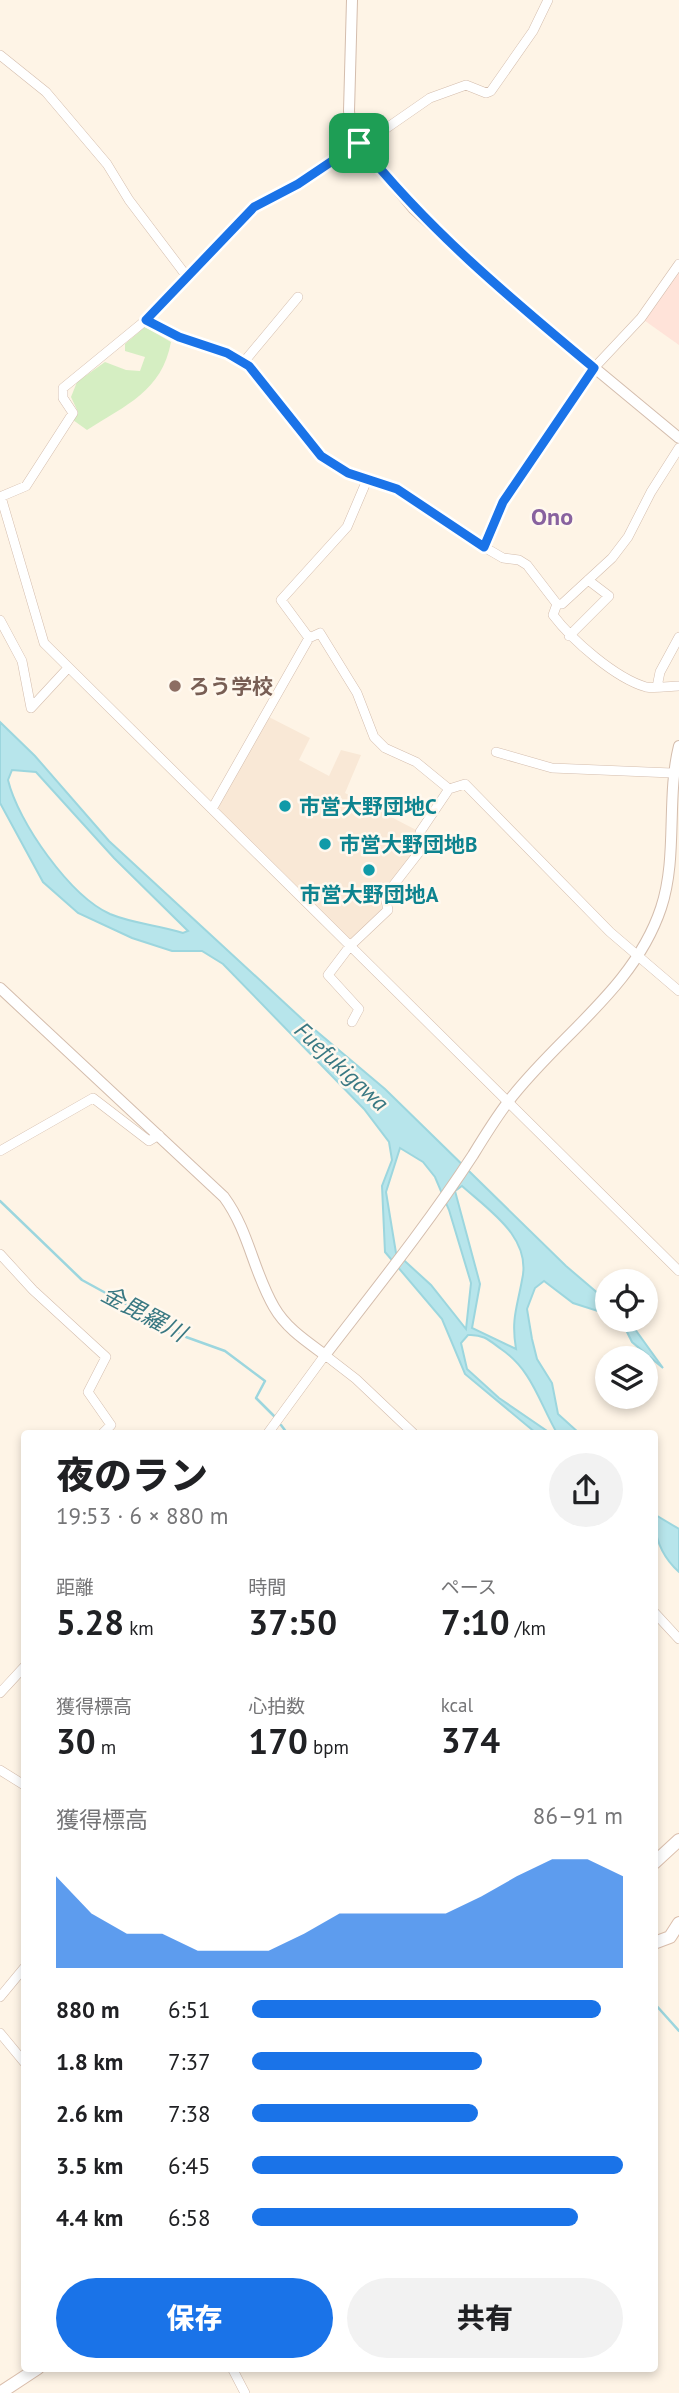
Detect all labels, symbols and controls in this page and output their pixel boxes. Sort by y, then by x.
pin [329,113,389,173]
icon: arrive [340,124,378,162]
district label: Ono [531,501,573,532]
place label: ろう学校 [189,673,273,700]
marker: ろう学校 [167,678,183,694]
place label: 市営大野団地C [299,793,437,820]
marker: 市営大野団地C [277,798,293,814]
place label: 市営大野団地B [339,831,477,858]
marker: 市営大野団地B [317,836,333,852]
marker: 市営大野団地A [361,862,377,878]
place label: 市営大野団地A [300,881,439,908]
water label: Fuefukigawa [289,1015,395,1117]
map controls [595,1269,658,1409]
button: locate [595,1269,658,1332]
water label: 金毘羅川 [97,1279,194,1349]
button: layers [595,1346,658,1409]
text: 夜のラン [56,1450,208,1499]
button: share [549,1453,623,1527]
text: 19:53 · 6 × 880 m [56,1501,228,1530]
text: 距離 [56,1575,94,1599]
text: 時間 [248,1575,286,1599]
text: ペース [441,1575,497,1599]
text: 5.28 [56,1599,124,1645]
text: 37:50 [248,1599,337,1645]
text: 7:10 [441,1599,510,1645]
text: km [124,1616,154,1640]
text: /km [510,1616,546,1640]
text: kcal [441,1693,473,1717]
text: 獲得標高 [56,1694,132,1718]
text: 心拍数 [248,1694,305,1718]
text: 374 [441,1717,500,1763]
text: 30 [56,1718,96,1764]
text: 170 [248,1718,308,1764]
text: m [96,1735,116,1759]
text: bpm [308,1735,349,1759]
text: 86–91 m [533,1801,623,1830]
text: 獲得標高 [56,1805,148,1834]
text: 880 m [56,1995,119,2024]
text: 6:51 [168,1995,211,2024]
text: 1.8 km [56,2047,123,2076]
text: 7:37 [168,2047,211,2076]
text: 2.6 km [56,2099,123,2128]
text: 7:38 [168,2099,211,2128]
text: 3.5 km [56,2151,123,2180]
text: 6:45 [168,2151,211,2180]
text: 4.4 km [56,2203,123,2232]
text: 6:58 [168,2203,211,2232]
button: 保存 [56,2278,333,2358]
button: 共有 [347,2278,623,2358]

